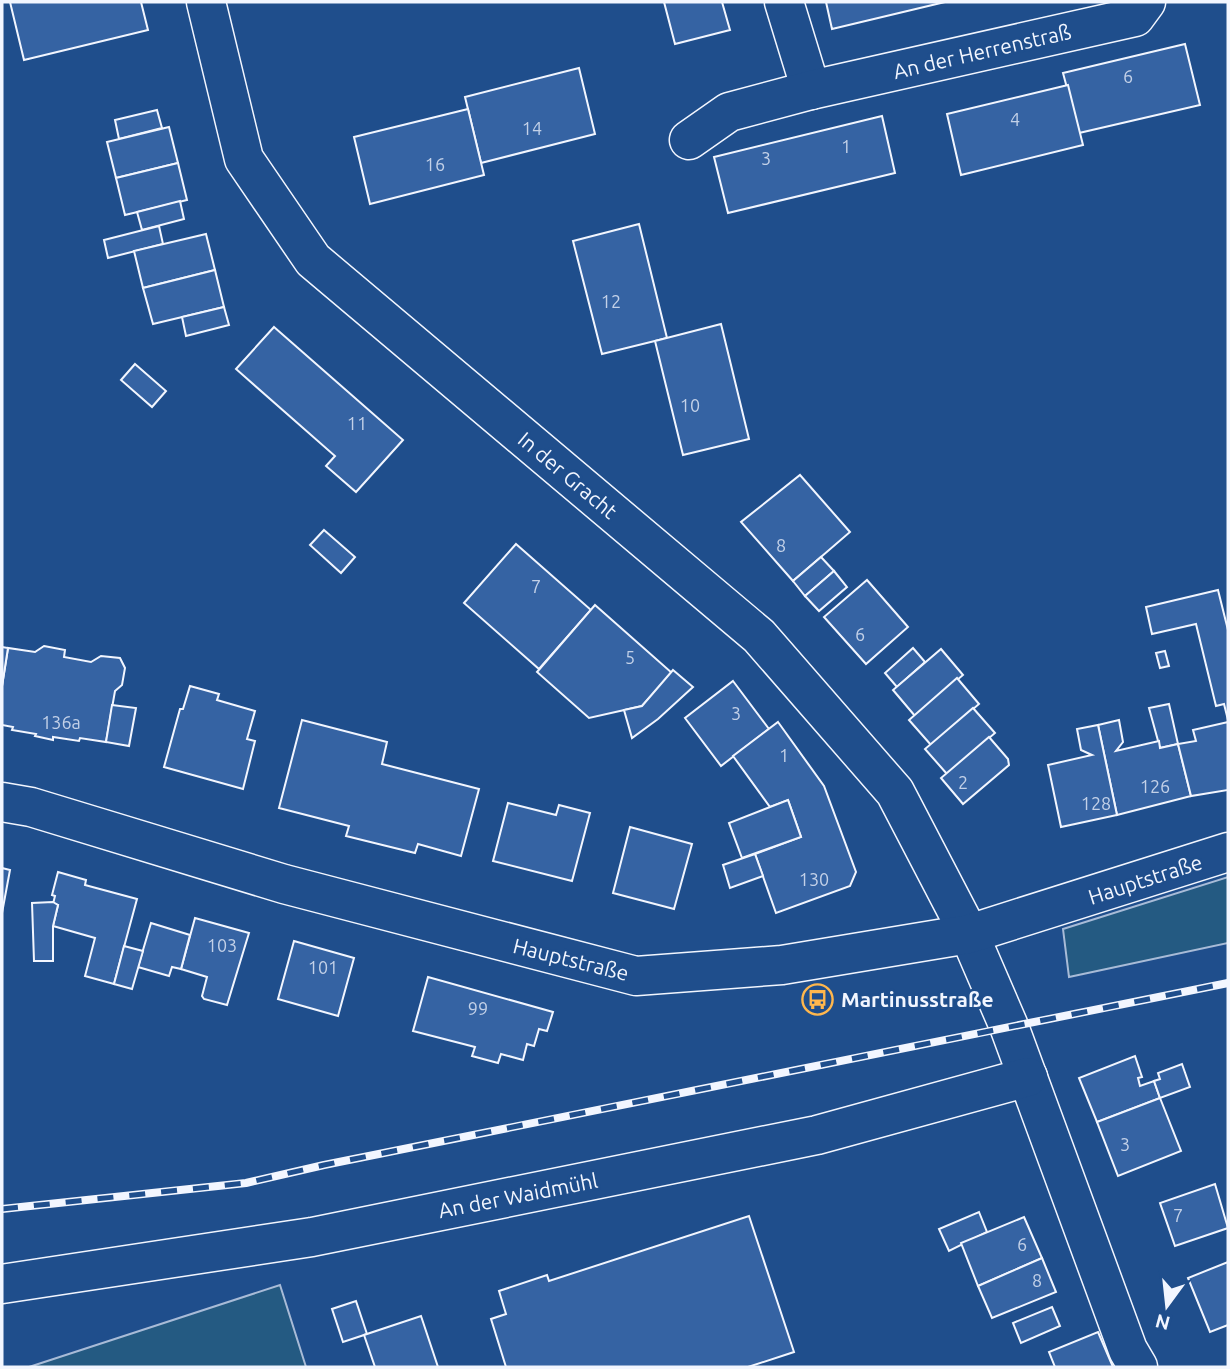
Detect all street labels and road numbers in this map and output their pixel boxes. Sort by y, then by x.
street label: An der Herrenstraß [891,19,1073,83]
street label: In der Gracht [514,427,622,523]
street label: Hauptstraße [1085,849,1205,909]
street label: Hauptstraße [511,933,631,985]
street label: An der Waidmühl [436,1168,600,1222]

